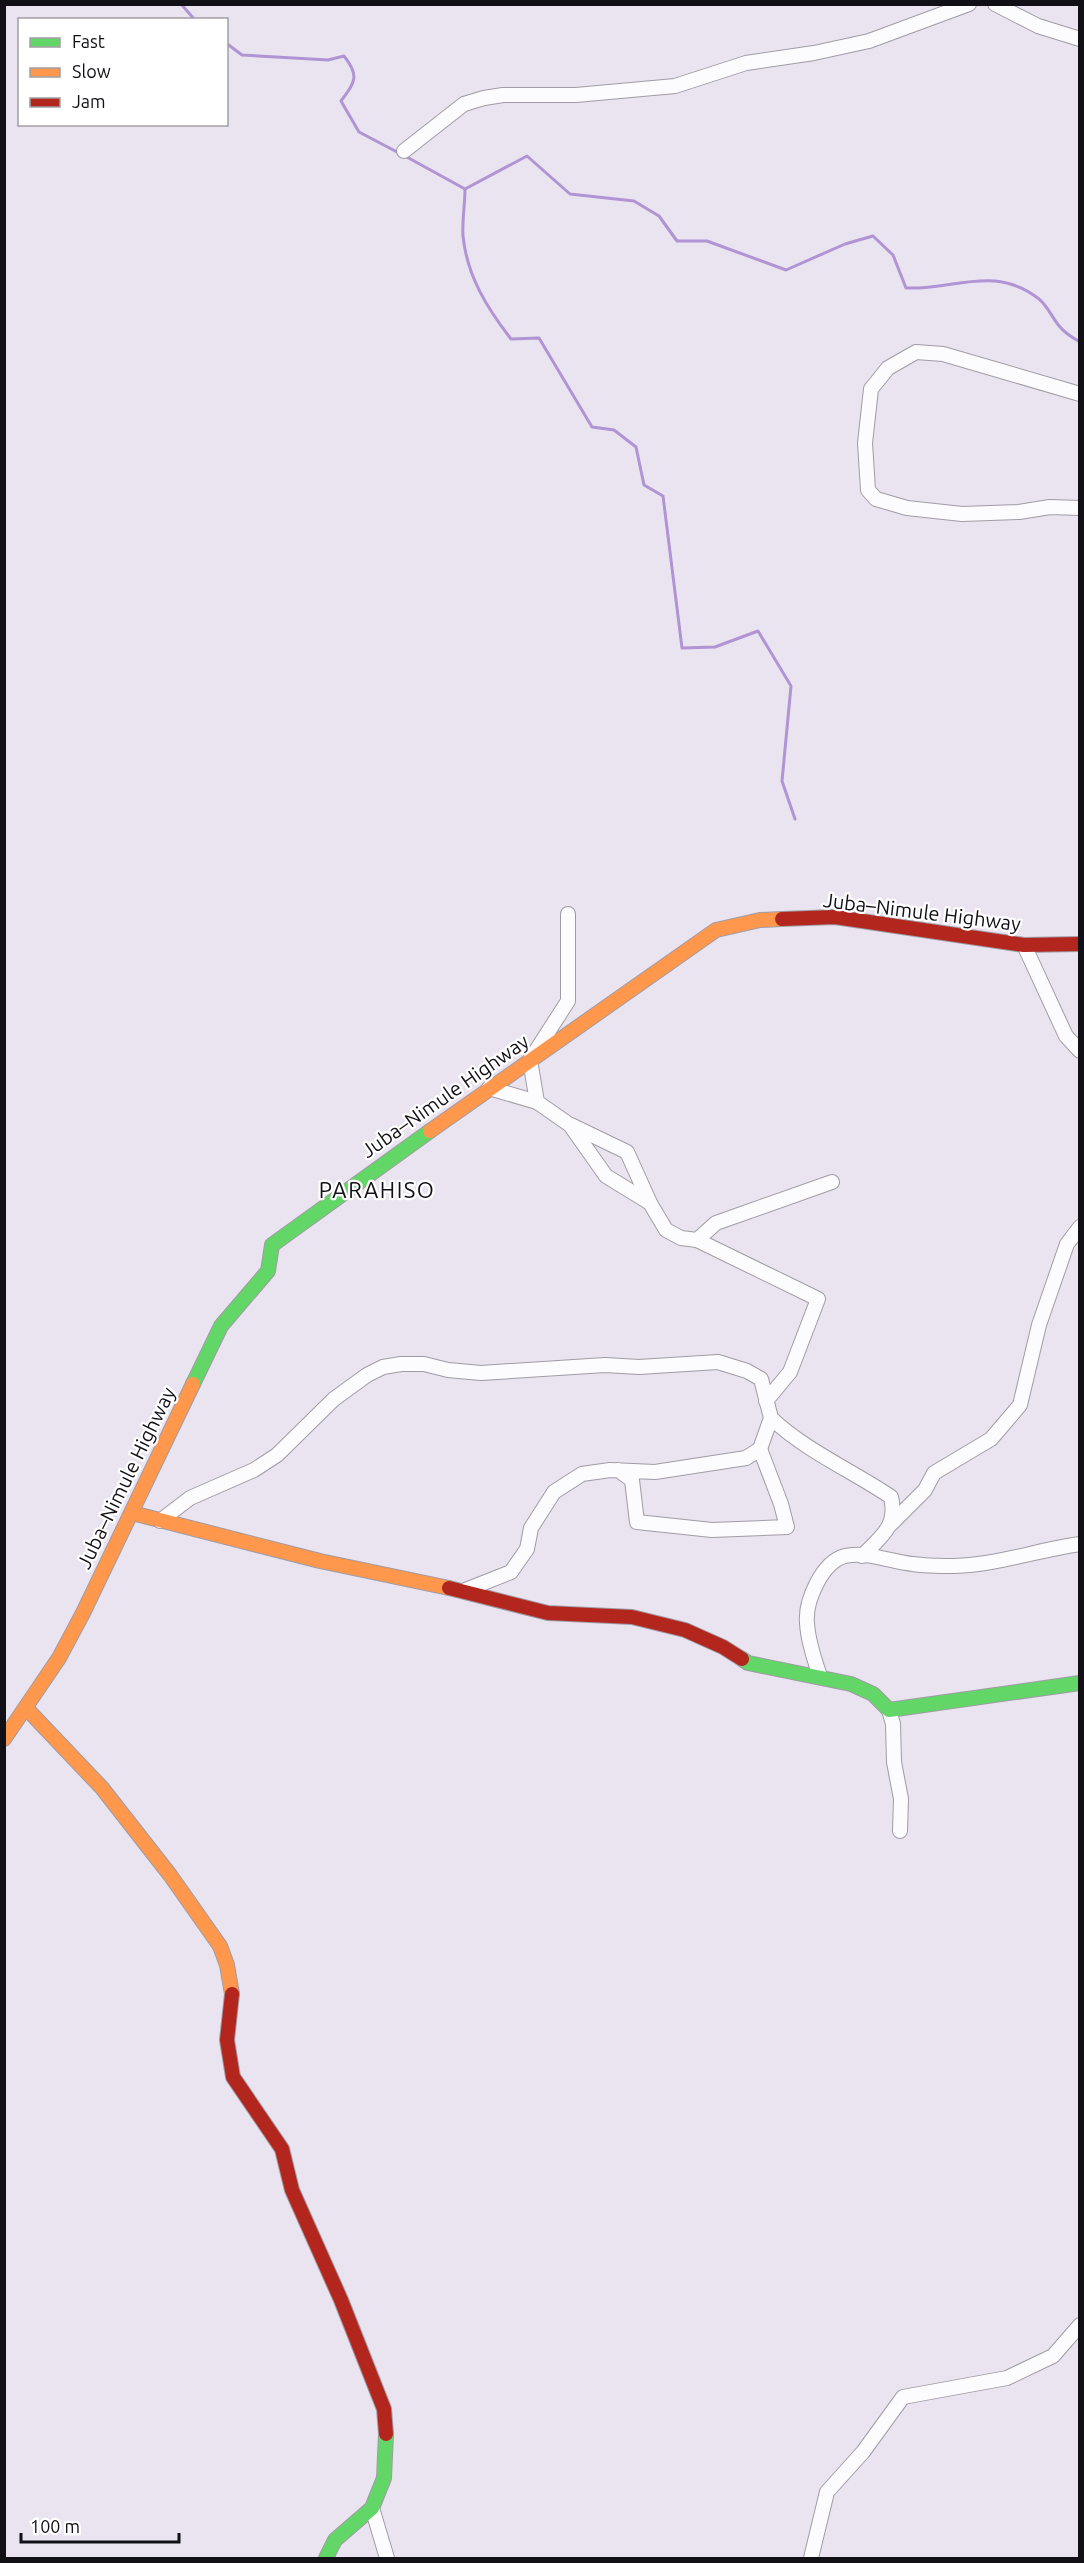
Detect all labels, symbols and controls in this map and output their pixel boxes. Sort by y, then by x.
legend [18,18,228,126]
text: Fast [72,31,105,51]
text: Slow [72,61,111,81]
text: Jam [72,91,106,111]
street label: Juba–Nimule Highway [822,888,1023,935]
street label: Juba–Nimule Highway [357,1029,533,1162]
district label: PARAHISO [319,1177,435,1202]
street label: Juba–Nimule Highway [72,1383,180,1572]
scale bar [21,2506,178,2544]
text: 100 m [30,2516,80,2536]

